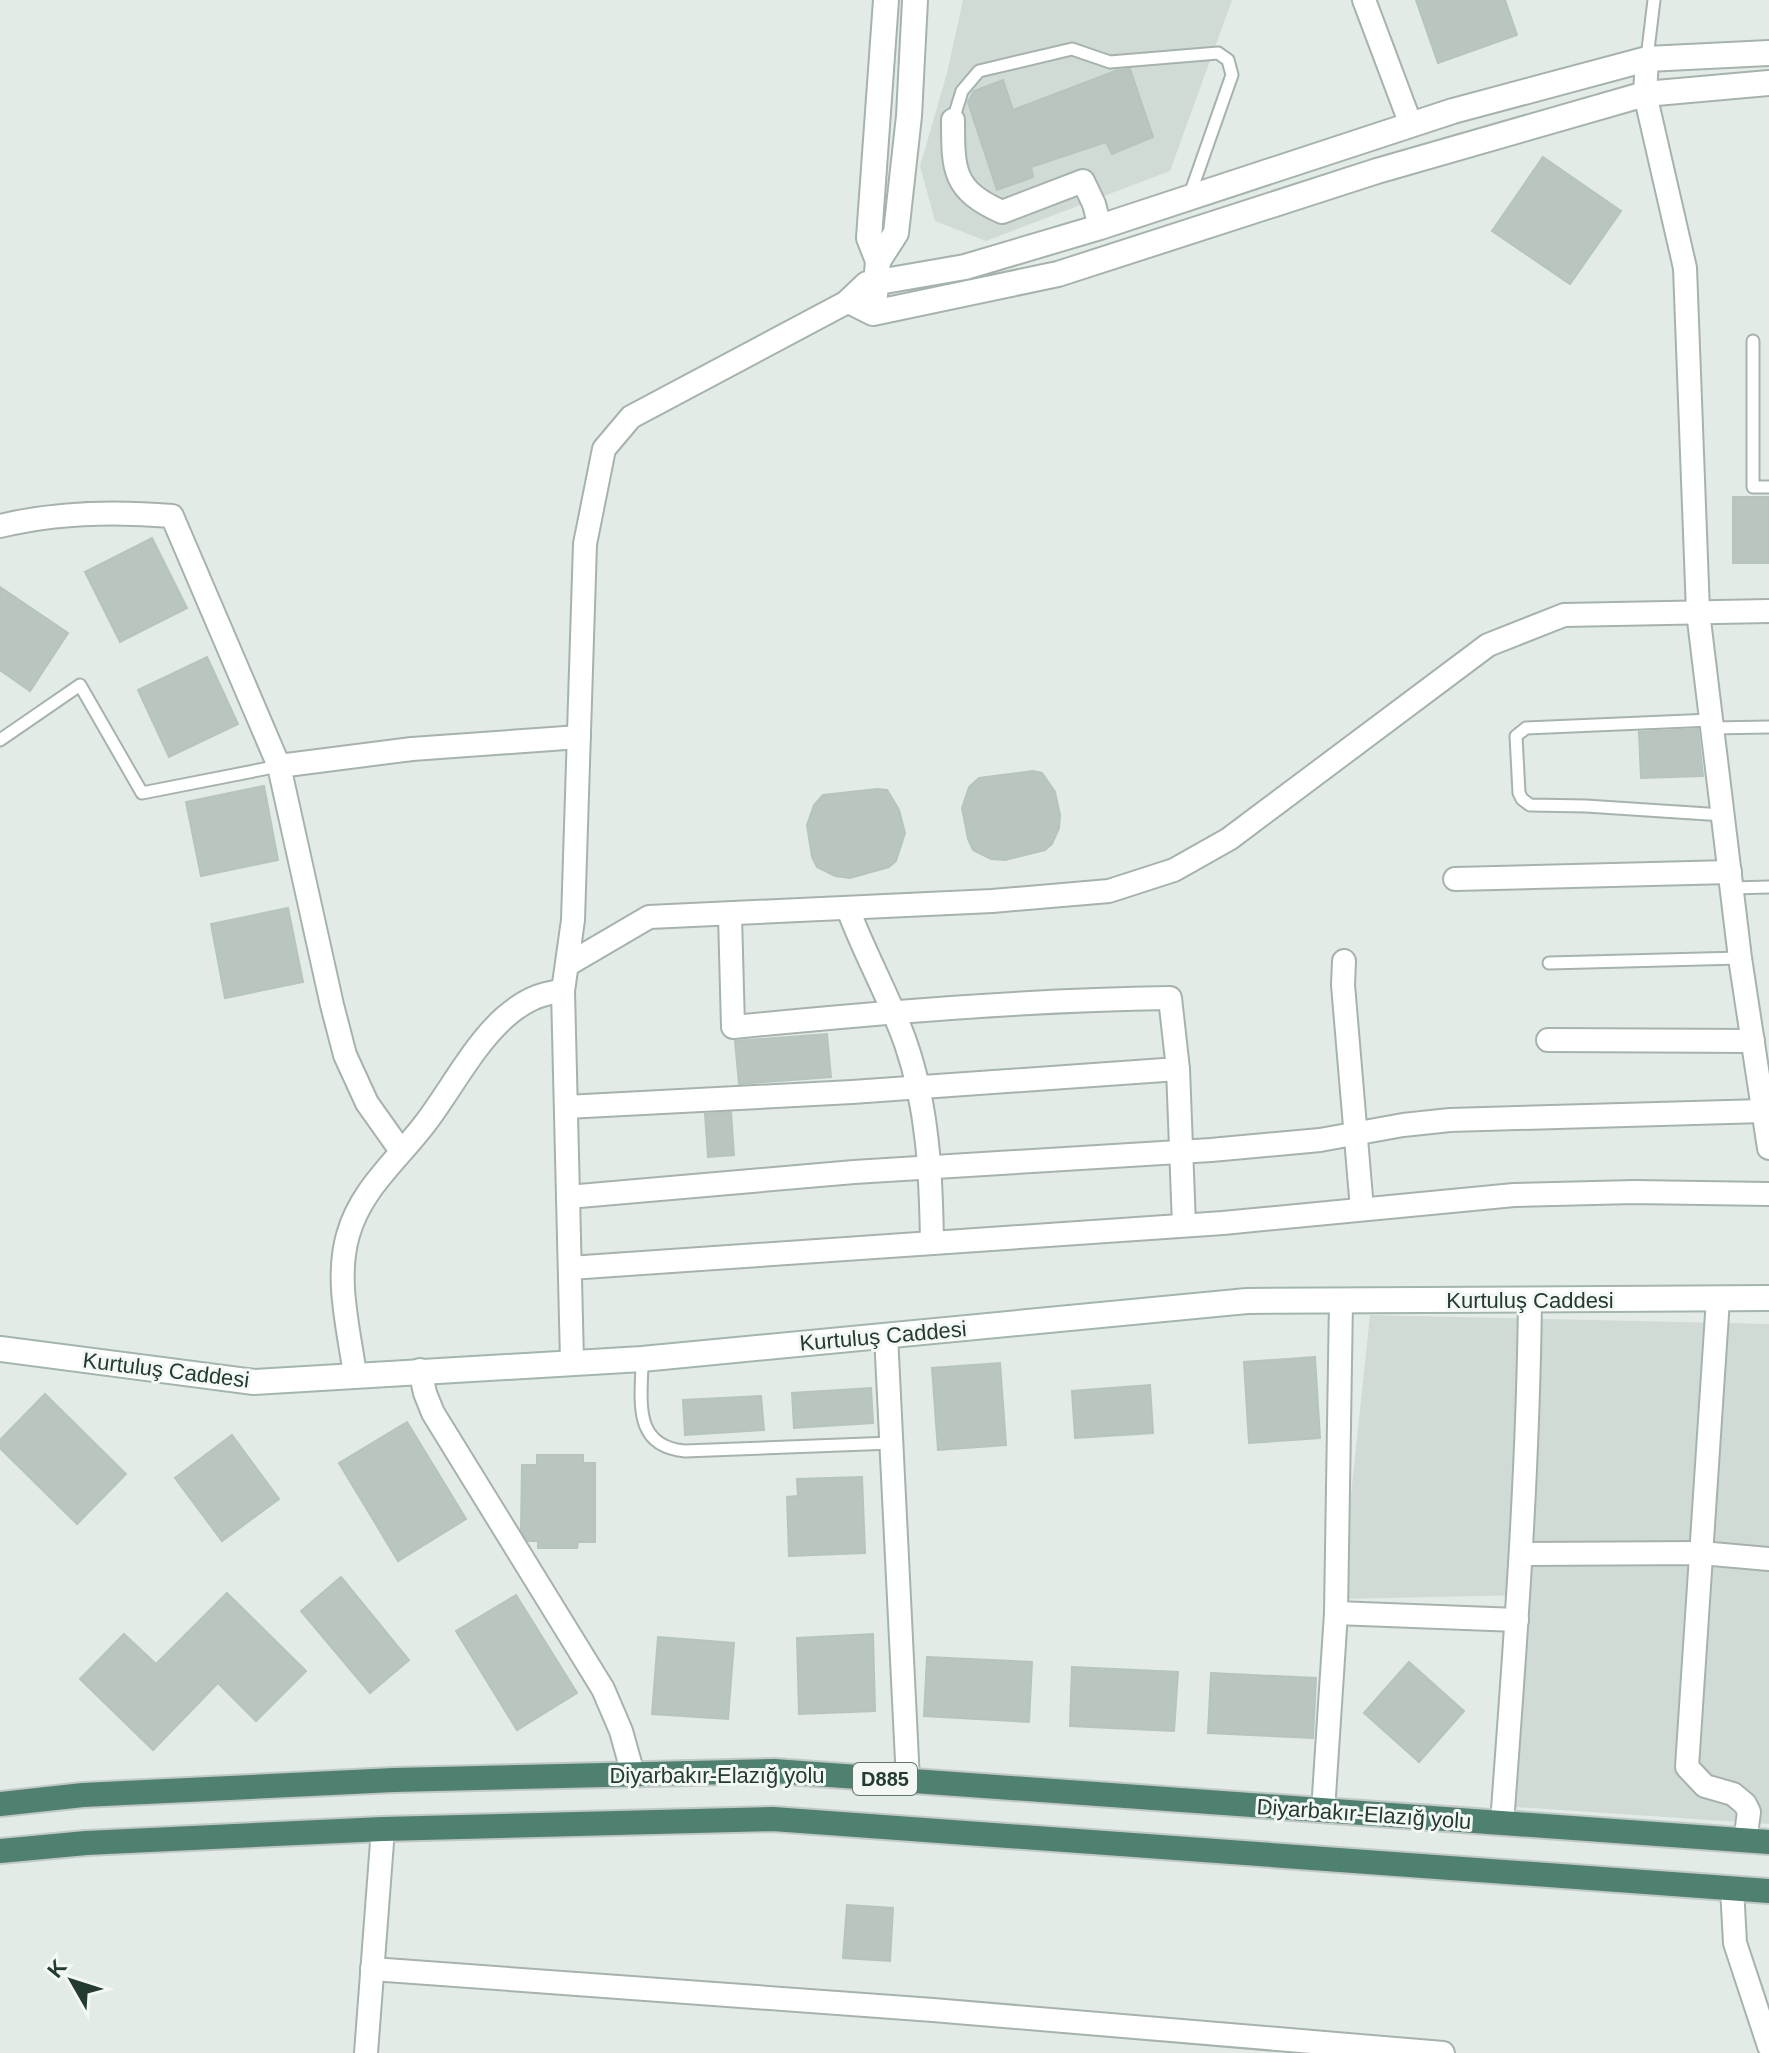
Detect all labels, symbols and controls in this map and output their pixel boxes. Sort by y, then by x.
street label: Kurtuluş Caddesi [1446,1288,1614,1313]
street label: Kurtuluş Caddesi [798,1316,968,1356]
street label: Kurtuluş Caddesi [81,1347,251,1393]
street label: Diyarbakır-Elazığ yolu [609,1763,825,1788]
road number: D885 [853,1763,917,1795]
street label: Diyarbakır-Elazığ yolu [1256,1794,1472,1834]
north arrow [32,1941,112,2021]
text: K [42,1955,72,1983]

